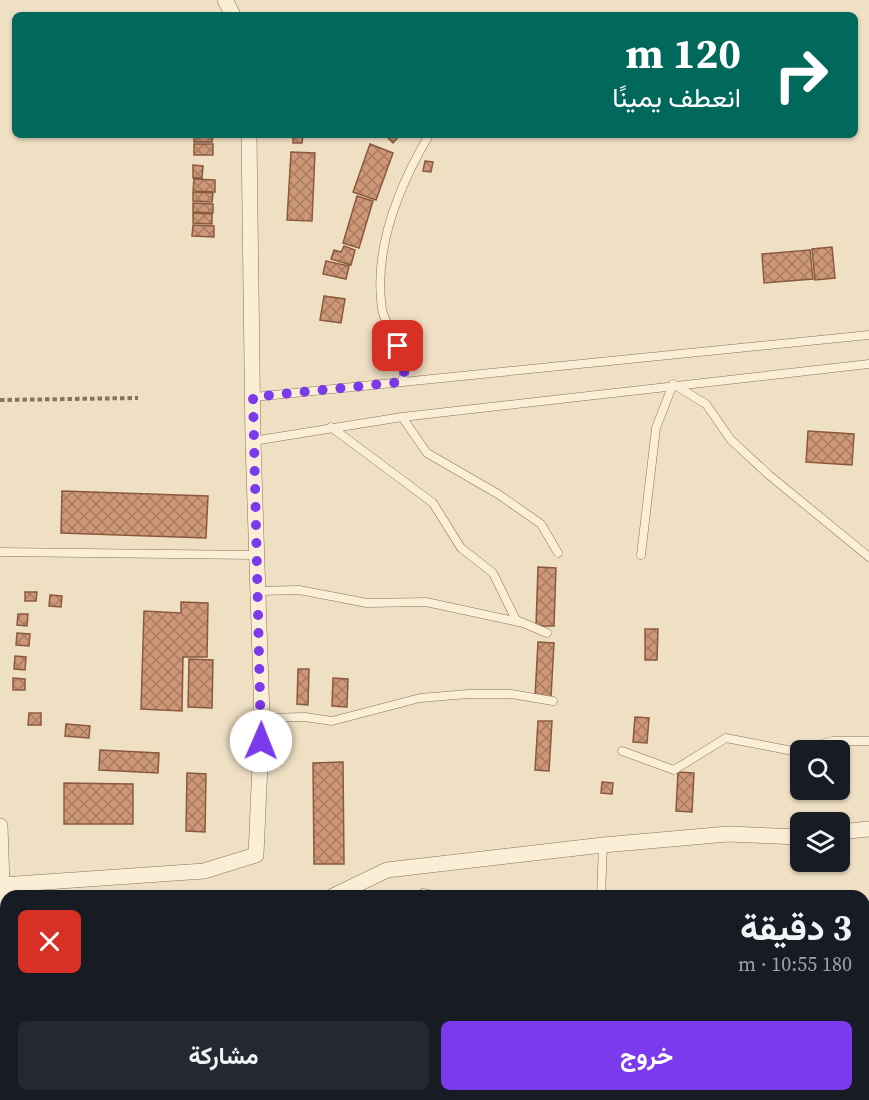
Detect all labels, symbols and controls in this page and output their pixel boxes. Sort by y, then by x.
text: 120 m [626,24,741,82]
icon: right [762,36,840,114]
text: انعطف يمينًا [612,79,741,116]
pin [372,320,423,371]
icon: arrive [381,329,414,362]
position arrow [229,709,293,773]
map controls [790,740,850,872]
button: search [790,740,850,800]
button: layers [790,812,850,872]
text: 3 دقيقة [740,903,852,952]
button: close [18,910,81,973]
text: 180 m · 10:55 [738,950,852,978]
button: مشاركة [18,1021,429,1090]
button: خروج [441,1021,852,1090]

